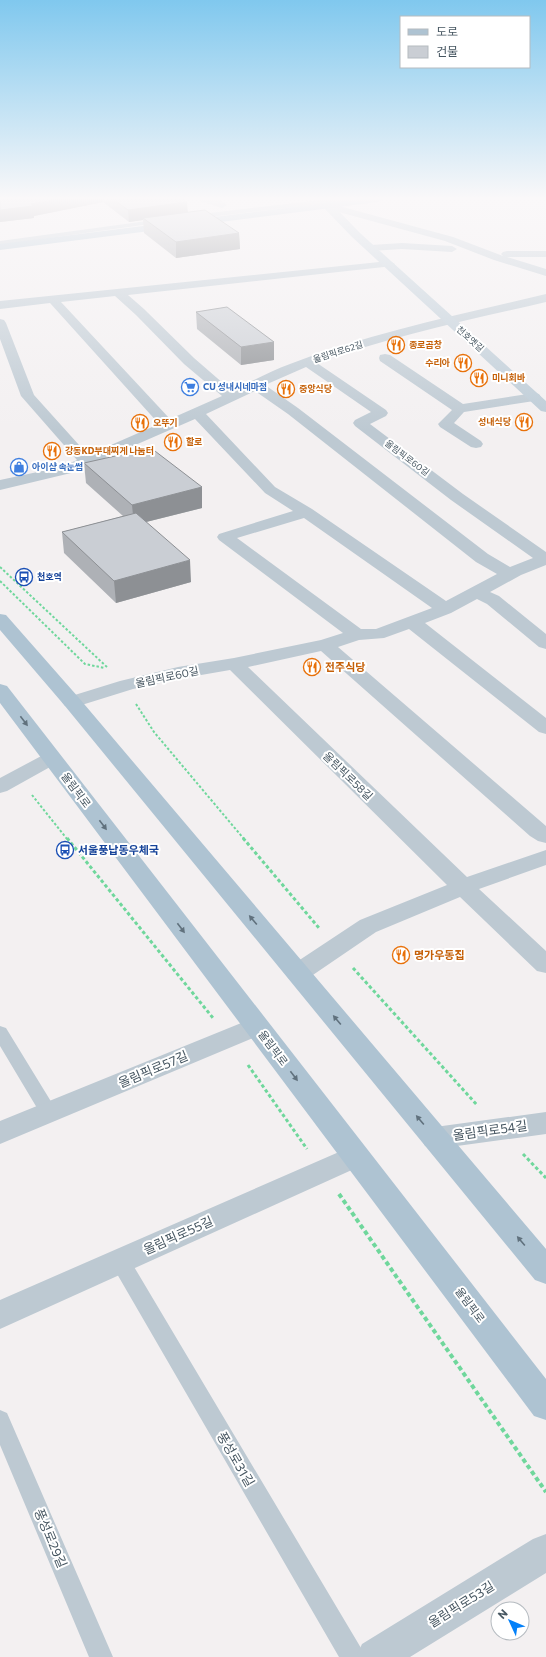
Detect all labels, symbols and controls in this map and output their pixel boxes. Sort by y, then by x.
legend [400,16,530,68]
text: 도로 [436,24,458,38]
text: 건물 [436,44,458,58]
street label: 천호옛길 [454,323,486,354]
restaurant icon: 종로곱창 [386,335,406,355]
street label: 올림픽로62길 [311,338,364,365]
place label: 종로곱창 [409,339,442,350]
restaurant icon: 수리아 [453,353,473,373]
place label: 수리아 [425,357,450,368]
restaurant icon: 미니회바 [469,368,489,388]
place label: 미니회바 [492,372,526,383]
supermarket icon: CU 성내시네마점 [180,377,200,397]
restaurant icon: 중앙식당 [276,379,296,399]
place label: CU 성내시네마점 [203,381,267,392]
place label: 중앙식당 [299,383,333,394]
restaurant icon: 성내식당 [514,412,534,432]
restaurant icon: 오뚜기 [130,413,150,433]
place label: 성내식당 [478,416,512,427]
place label: 오뚜기 [153,417,178,428]
restaurant icon: 할로 [163,432,183,452]
place label: 할로 [186,436,203,447]
street label: 올림픽로60길 [383,437,432,478]
restaurant icon: 강동KD부대찌게 나눔터 [42,441,62,461]
place label: 강동KD부대찌게 나눔터 [65,445,154,456]
shop icon: 아이샵 속눈썹 [9,457,29,477]
place label: 아이샵 속눈썹 [32,461,83,472]
bus stop icon: 천호역 [14,567,34,587]
place label: 천호역 [37,571,62,582]
restaurant icon: 전주식당 [302,657,322,677]
place label: 전주식당 [325,660,365,673]
street label: 올림픽로60길 [134,663,200,690]
one-way arrow [19,716,28,727]
street label: 올림픽로58길 [321,749,376,802]
street label: 올림픽로 [59,770,94,810]
one-way arrow [98,819,107,830]
bus stop icon: 서울풍납동우체국 [55,840,75,860]
place label: 서울풍납동우체국 [78,843,159,856]
one-way arrow [249,915,258,925]
one-way arrow [177,923,186,934]
restaurant icon: 명가우동집 [391,945,411,965]
place label: 명가우동집 [414,948,465,961]
one-way arrow [332,1015,341,1025]
street label: 올림픽로 [256,1028,291,1068]
street label: 올림픽로57길 [116,1047,190,1091]
one-way arrow [290,1070,299,1081]
one-way arrow [415,1115,424,1125]
street label: 올림픽로54길 [452,1117,528,1143]
street label: 올림픽로55길 [141,1212,215,1258]
one-way arrow [517,1236,526,1247]
street label: 올림픽로 [453,1285,488,1325]
street label: 풍성로31길 [214,1429,258,1489]
street label: 풍성로29길 [31,1506,71,1570]
street label: 올림픽로53길 [425,1577,497,1631]
north arrow [490,1601,530,1641]
text: N [495,1606,510,1621]

